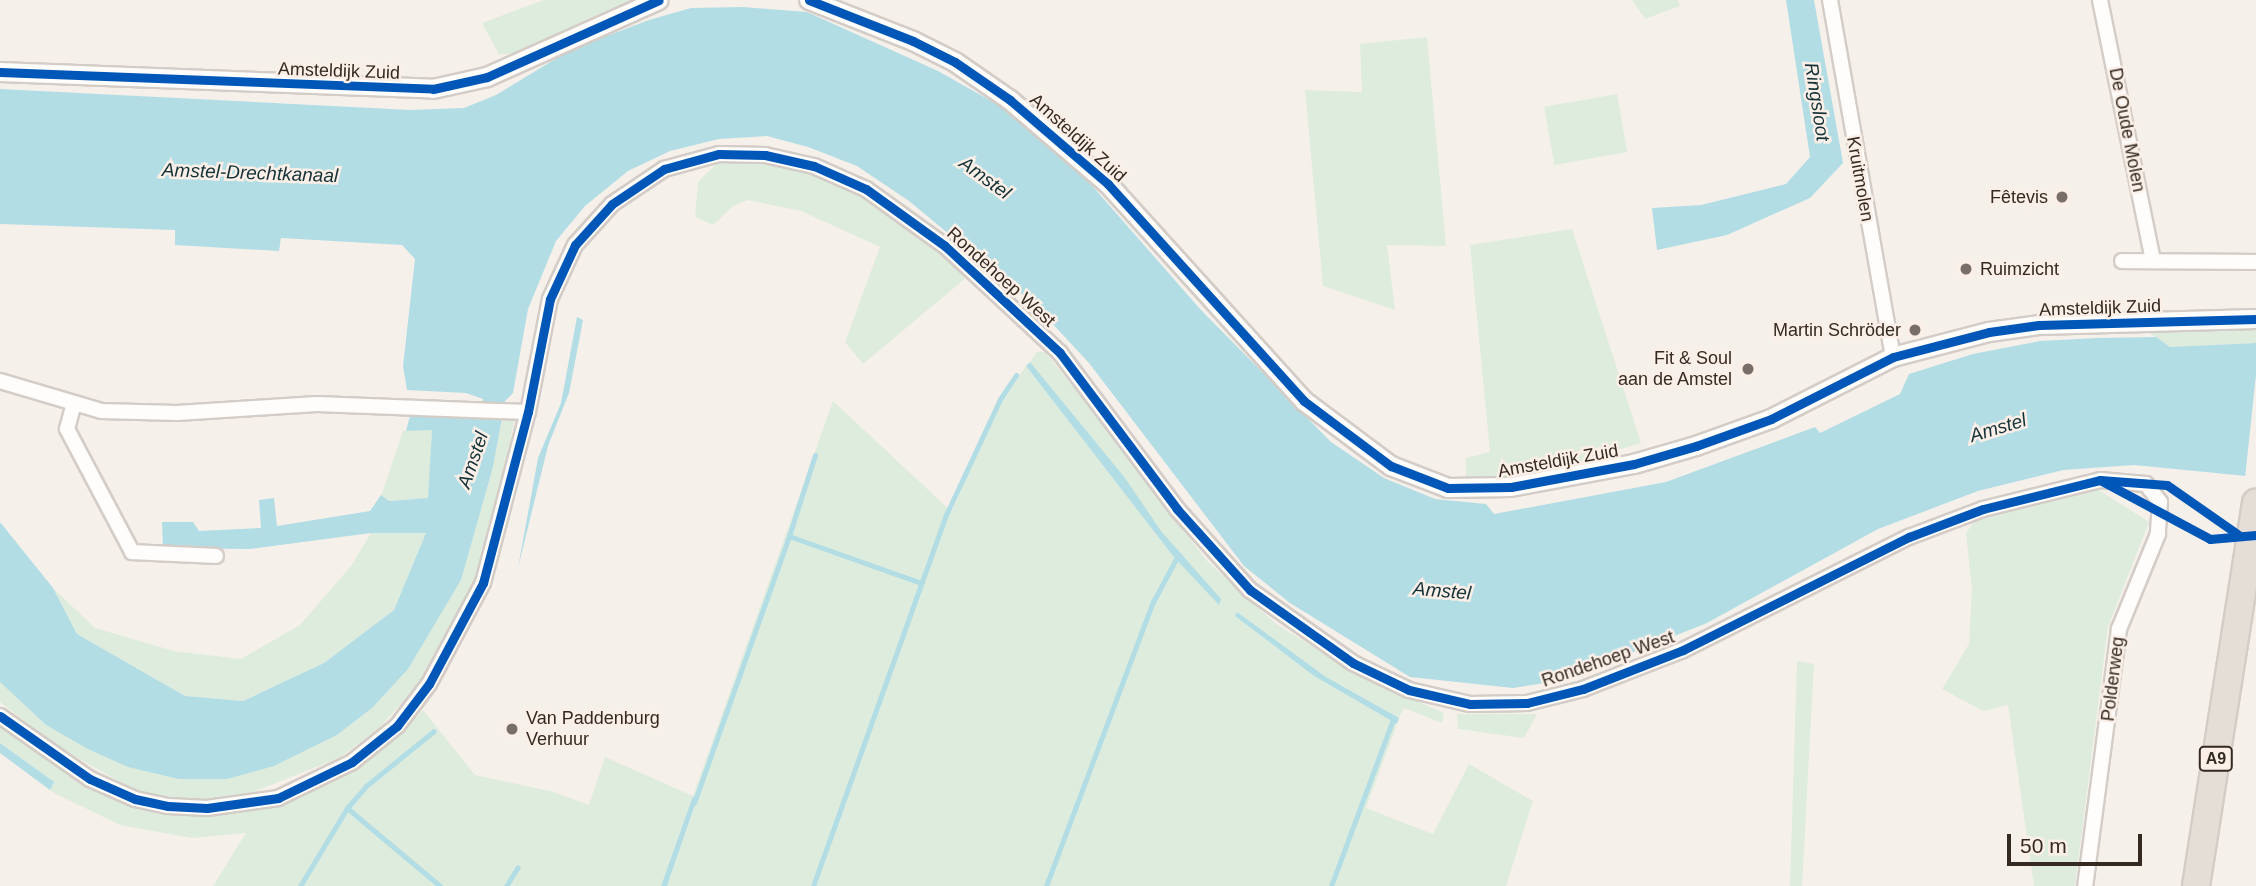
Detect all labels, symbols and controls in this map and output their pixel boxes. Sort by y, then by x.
street label: Amsteldijk Zuid [278,58,400,84]
water label: Ringsloot [1800,61,1834,143]
street label: De Oude Molen [2104,66,2150,194]
street label: Amsteldijk Zuid [1025,89,1131,187]
street label: Kruitmolen [1842,135,1878,223]
water label: Amstel [955,152,1015,204]
water label: Amstel-Drechtkanaal [161,159,339,187]
place label: Fêtevis [1990,186,2048,208]
marker: Fêtevis [2054,189,2070,205]
street label: Rondehoep West [942,223,1060,331]
place label: Ruimzicht [1980,258,2059,280]
marker: Ruimzicht [1958,261,1974,277]
street label: Amsteldijk Zuid [2039,295,2161,321]
place label: Martin Schröder [1773,319,1901,341]
marker: Martin Schröder [1907,322,1923,338]
place label: Fit & Soul aan de Amstel [1617,348,1732,390]
marker: Fit & Soul aan de Amstel [1738,359,1758,379]
water label: Amstel [1967,409,2029,447]
water label: Amstel [453,429,493,491]
street label: Amsteldijk Zuid [1496,440,1620,482]
water label: Amstel [1412,577,1472,605]
street label: Rondehoep West [1539,626,1677,692]
street label: Polderweg [2097,635,2129,723]
place label: Van Paddenburg Verhuur [526,708,660,750]
marker: Van Paddenburg Verhuur [504,721,520,737]
road number: A9 [2198,746,2234,772]
scale bar [2011,820,2146,864]
text: 50 m [2020,834,2067,857]

